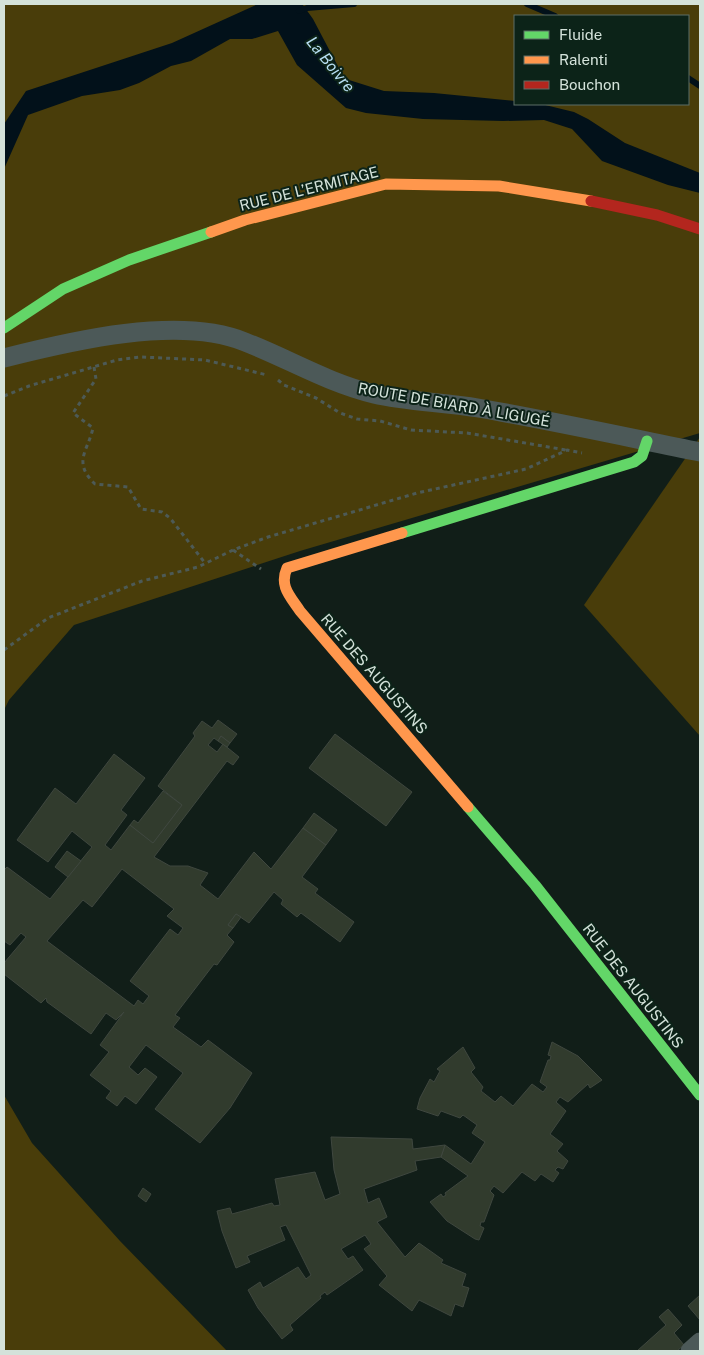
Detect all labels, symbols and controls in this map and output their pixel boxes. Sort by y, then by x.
legend [514,15,689,105]
text: Fluide [559,26,602,43]
water label: La Boivre [302,33,359,96]
text: Ralenti [559,51,608,68]
text: Bouchon [559,76,620,93]
street label: RUE DE L’ERMITAGE [238,163,380,214]
street label: ROUTE DE BIARD À LIGUGÉ [357,379,551,430]
street label: RUE DES AUGUSTINS [318,610,431,737]
street label: RUE DES AUGUSTINS [580,920,687,1051]

